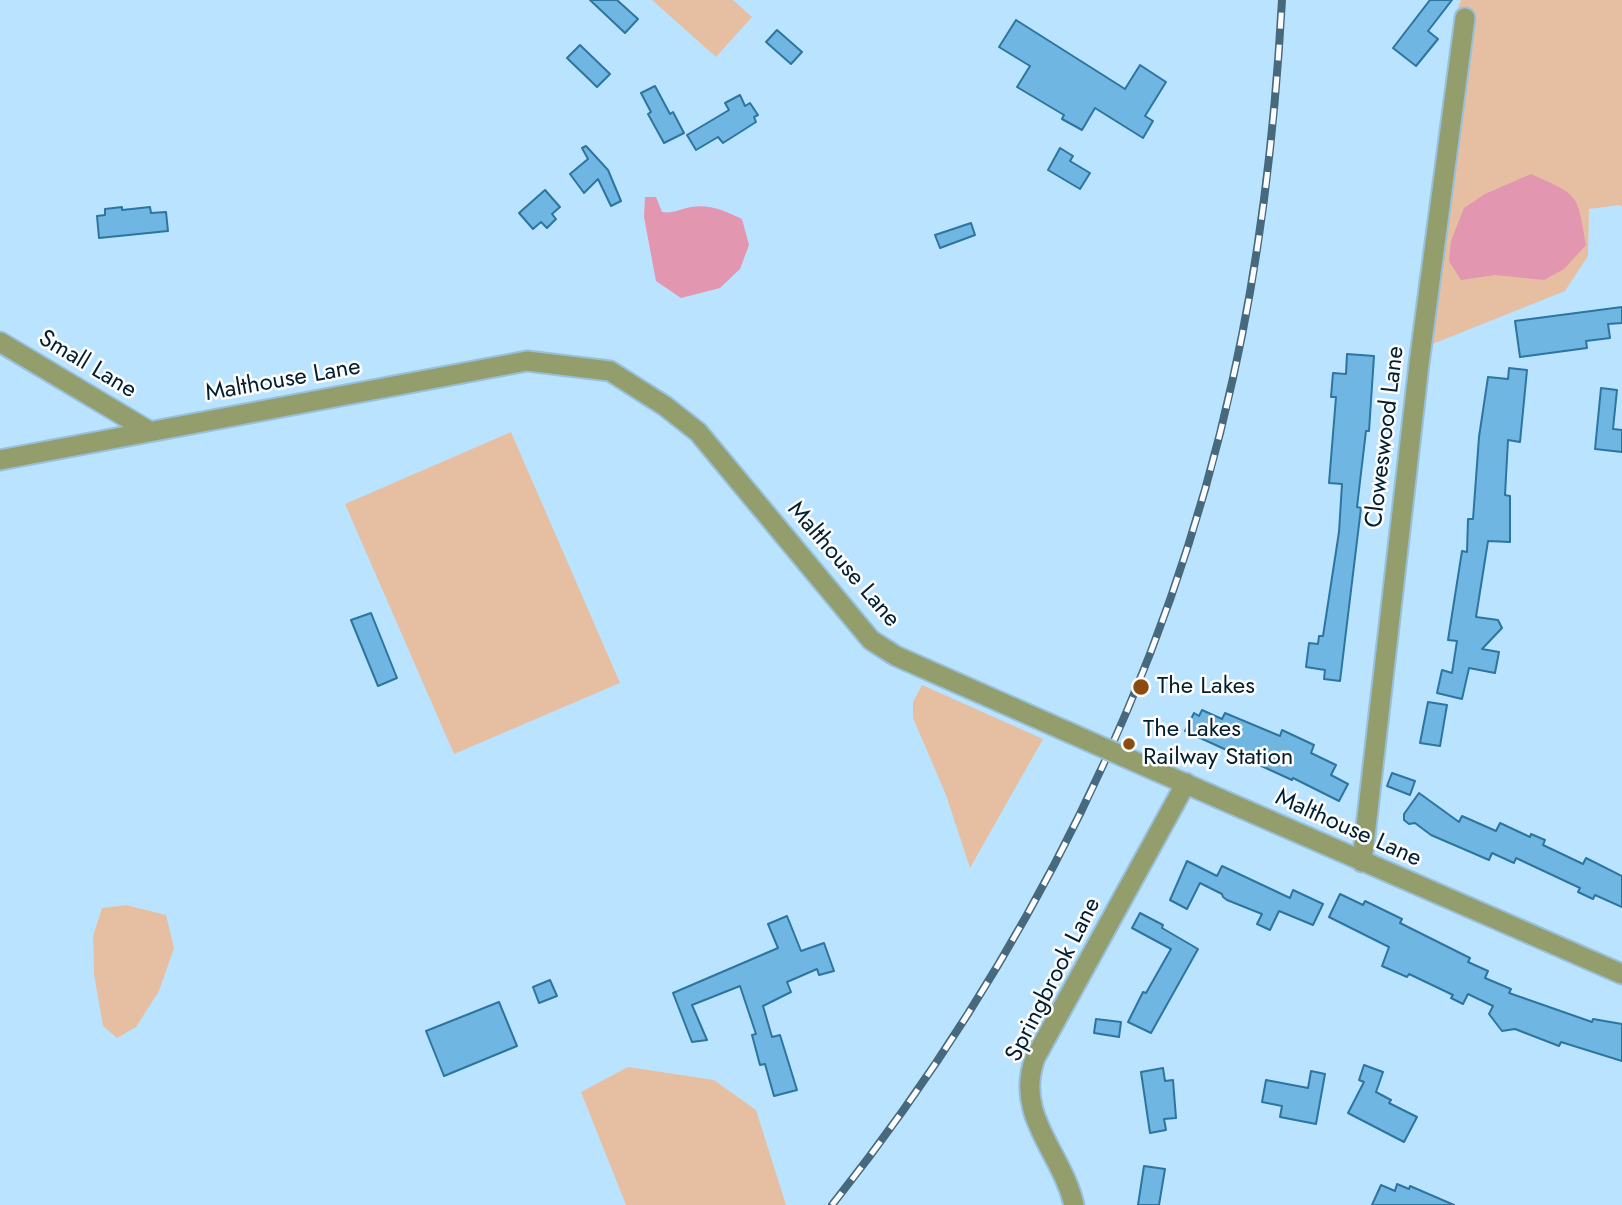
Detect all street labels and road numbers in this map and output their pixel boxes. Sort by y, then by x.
street label: Small Lane [33,325,141,405]
street label: Cloweswood Lane [1361,344,1411,530]
street label: Malthouse Lane [203,353,363,409]
street label: Malthouse Lane [781,496,905,634]
street label: Malthouse Lane [1270,784,1426,874]
street label: Springbrook Lane [1000,893,1108,1067]

